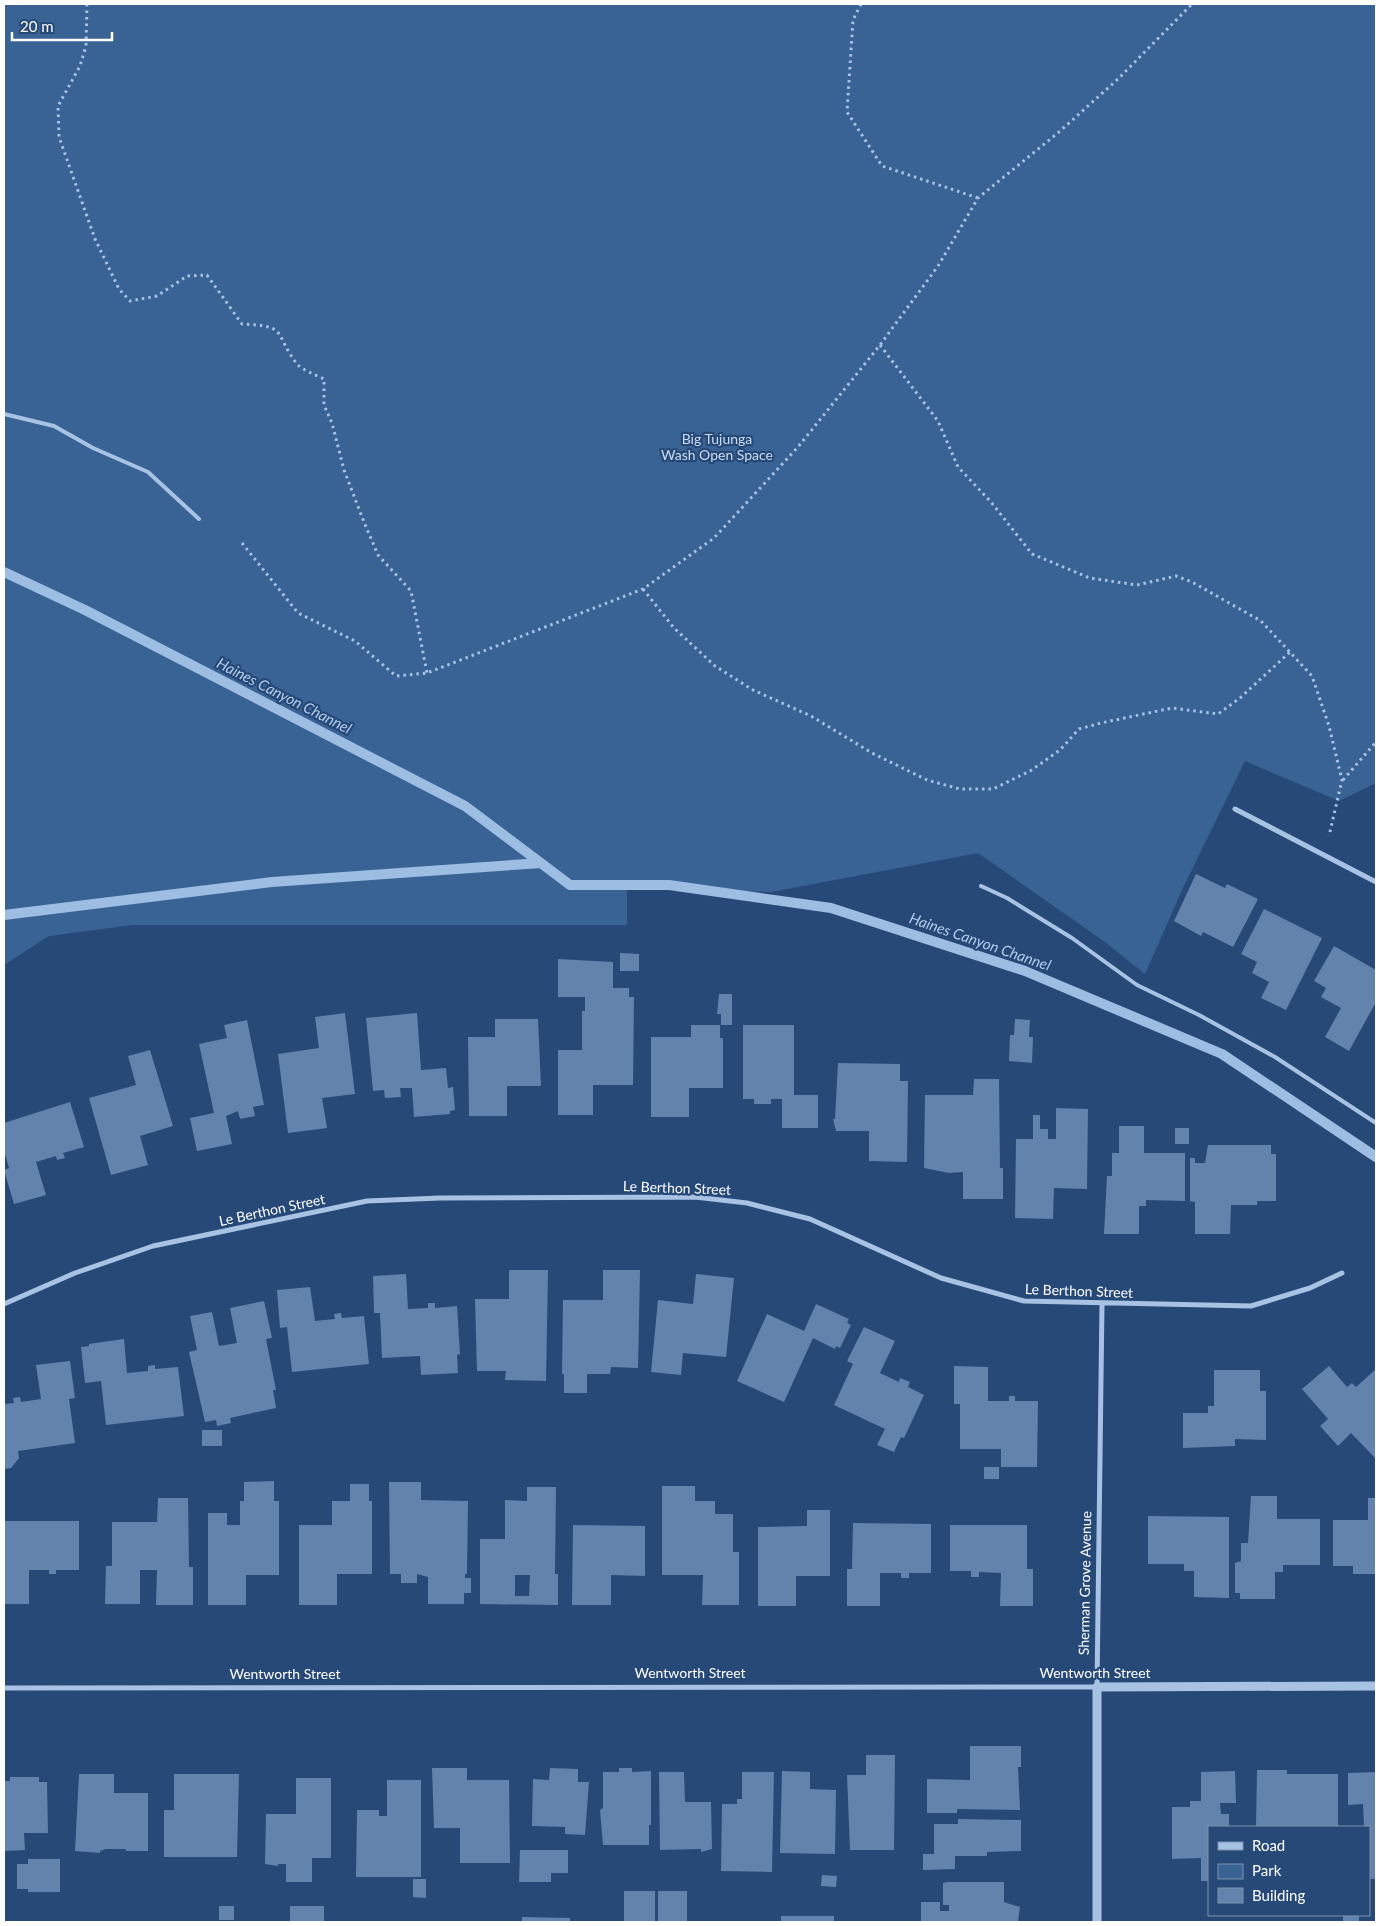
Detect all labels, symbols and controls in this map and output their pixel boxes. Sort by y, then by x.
scale bar [12,10,112,42]
text: 20 m [20,17,54,35]
park label: Big Tujunga Wash Open Space [661,430,773,463]
water label: Haines Canyon Channel [214,653,355,737]
water label: Haines Canyon Channel [907,908,1054,974]
street label: Le Berthon Street [623,1177,731,1198]
street label: Le Berthon Street [217,1190,327,1229]
street label: Le Berthon Street [1025,1280,1133,1301]
street label: Sherman Grove Avenue [1075,1511,1094,1655]
street label: Wentworth Street [634,1664,746,1681]
street label: Wentworth Street [1039,1664,1151,1681]
street label: Wentworth Street [229,1665,341,1682]
legend [1208,1826,1370,1916]
text: Road [1252,1836,1285,1854]
text: Park [1252,1861,1282,1879]
text: Building [1252,1886,1305,1904]

